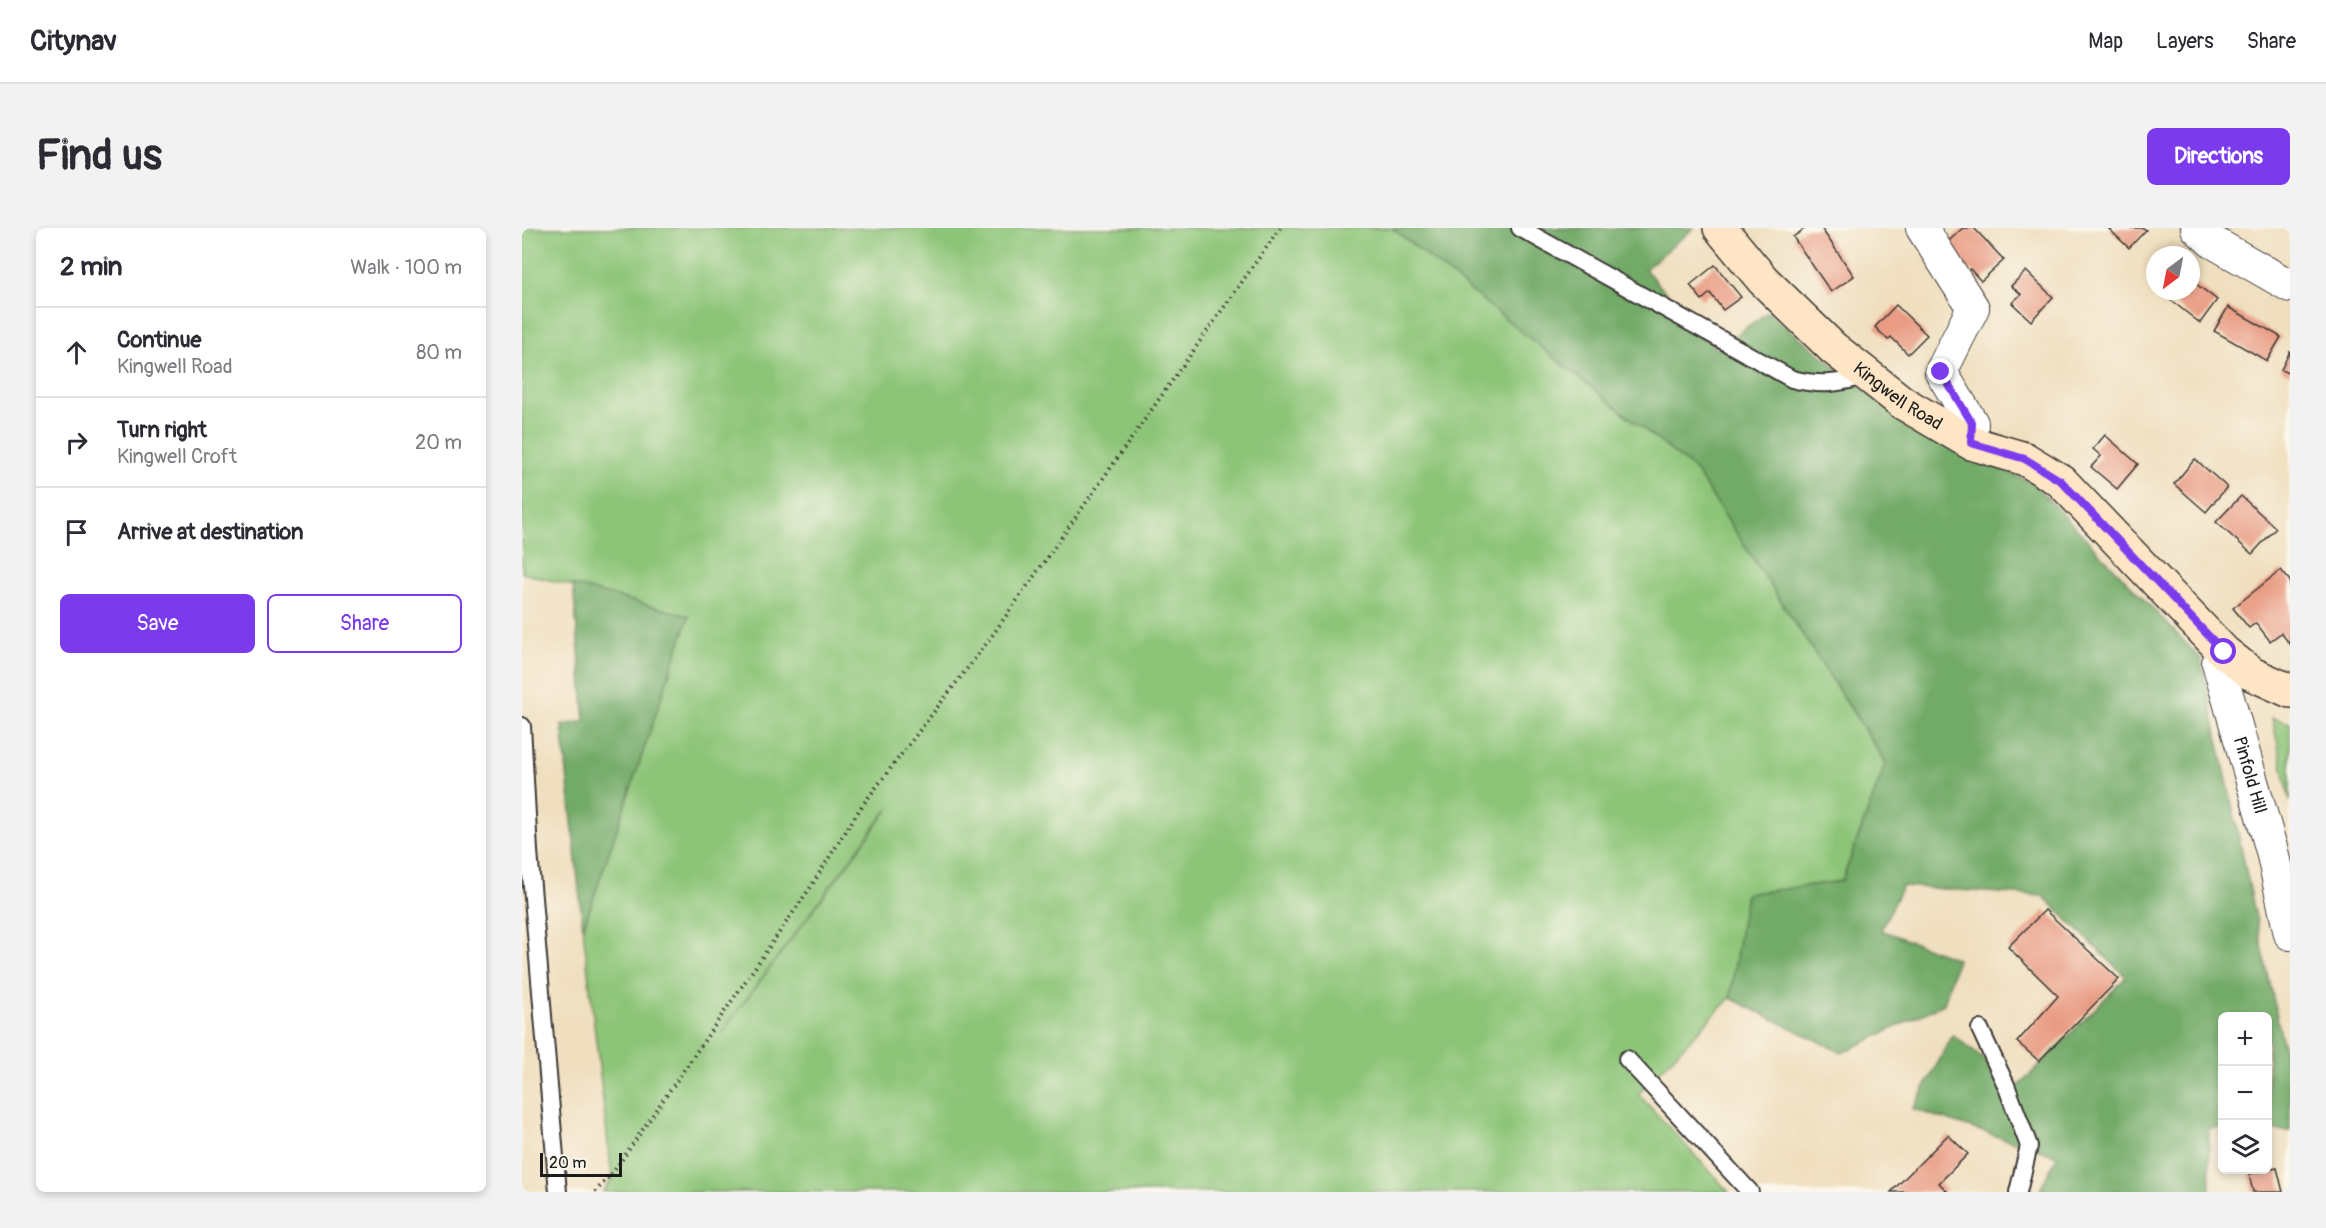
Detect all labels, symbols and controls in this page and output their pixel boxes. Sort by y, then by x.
text: Citynav [30,24,117,59]
text: Map [2088,28,2123,55]
text: Layers [2156,28,2214,55]
text: Share [2247,28,2296,55]
button: Directions [2147,128,2290,185]
text: Find us [36,130,162,182]
north arrow [2146,246,2200,300]
text: 2 min [60,251,122,283]
text: Walk · 100 m [350,255,462,280]
text: Continue [117,326,201,354]
icon: ahead [60,336,93,369]
text: 80 m [416,340,462,365]
text: Kingwell Road [117,354,232,379]
street label: Kingwell Road [1849,357,1947,435]
route end [1927,358,1953,384]
text: Turn right [117,416,207,444]
icon: right [60,426,93,459]
text: 20 m [415,430,462,455]
text: Kingwell Croft [117,444,237,469]
icon: arrive [60,516,93,549]
text: Arrive at destination [117,518,303,546]
button: Save [60,594,255,653]
button: Share [267,594,462,653]
route start [2210,638,2236,664]
street label: Pinfold Hill [2228,734,2272,816]
map controls [2218,1012,2272,1174]
button: + [2218,1012,2272,1066]
button: − [2218,1066,2272,1120]
button: layers [2218,1120,2272,1174]
scale bar [540,1150,622,1178]
text: 20 m [549,1153,587,1173]

